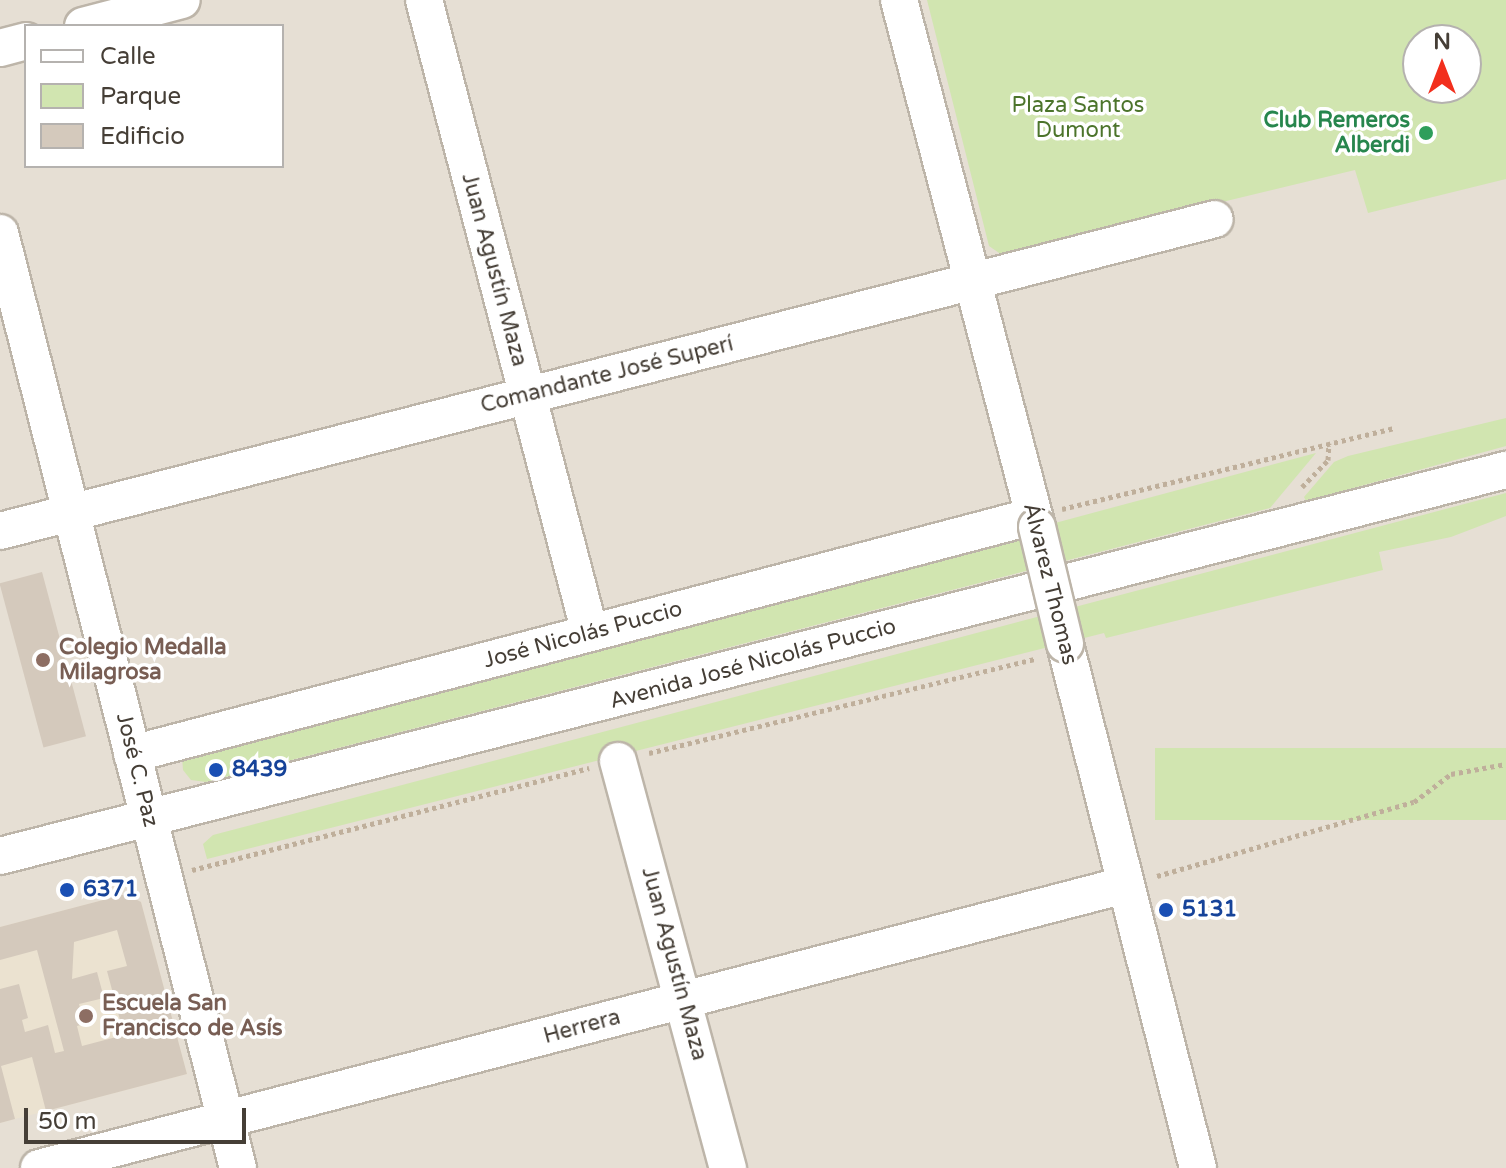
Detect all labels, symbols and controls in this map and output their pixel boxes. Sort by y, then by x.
legend [24,24,284,168]
north arrow [1402,24,1482,104]
text: N [1433,29,1451,55]
text: Calle [100,42,156,71]
text: Parque [100,82,181,111]
park label: Plaza Santos Dumont [1012,92,1144,144]
place label: Club Remeros Alberdi [1263,107,1410,158]
text: Edificio [100,122,185,151]
marker: Club Remeros Alberdi [1417,124,1435,142]
street label: Juan Agustín Maza [456,170,532,370]
street label: Comandante José Superí [478,331,736,419]
street label: Álvarez Thomas [1017,500,1083,668]
street label: José Nicolás Puccio [481,596,685,674]
street label: Avenida José Nicolás Puccio [607,613,899,715]
place label: Colegio Medalla Milagrosa [59,634,227,686]
marker: Colegio Medalla Milagrosa [34,651,52,669]
street label: José C. Paz [110,710,164,830]
place label: 8439 [232,757,287,783]
marker: 8439 [207,761,225,779]
street label: Juan Agustín Maza [636,864,712,1064]
place label: 6371 [83,877,138,903]
marker: 6371 [58,881,76,899]
place label: 5131 [1182,897,1237,923]
marker: 5131 [1157,901,1175,919]
place label: Escuela San Francisco de Asís [102,990,283,1042]
street label: Herrera [541,1004,623,1050]
marker: Escuela San Francisco de Asís [77,1007,95,1025]
scale bar [28,1092,250,1142]
text: 50 m [38,1107,96,1136]

